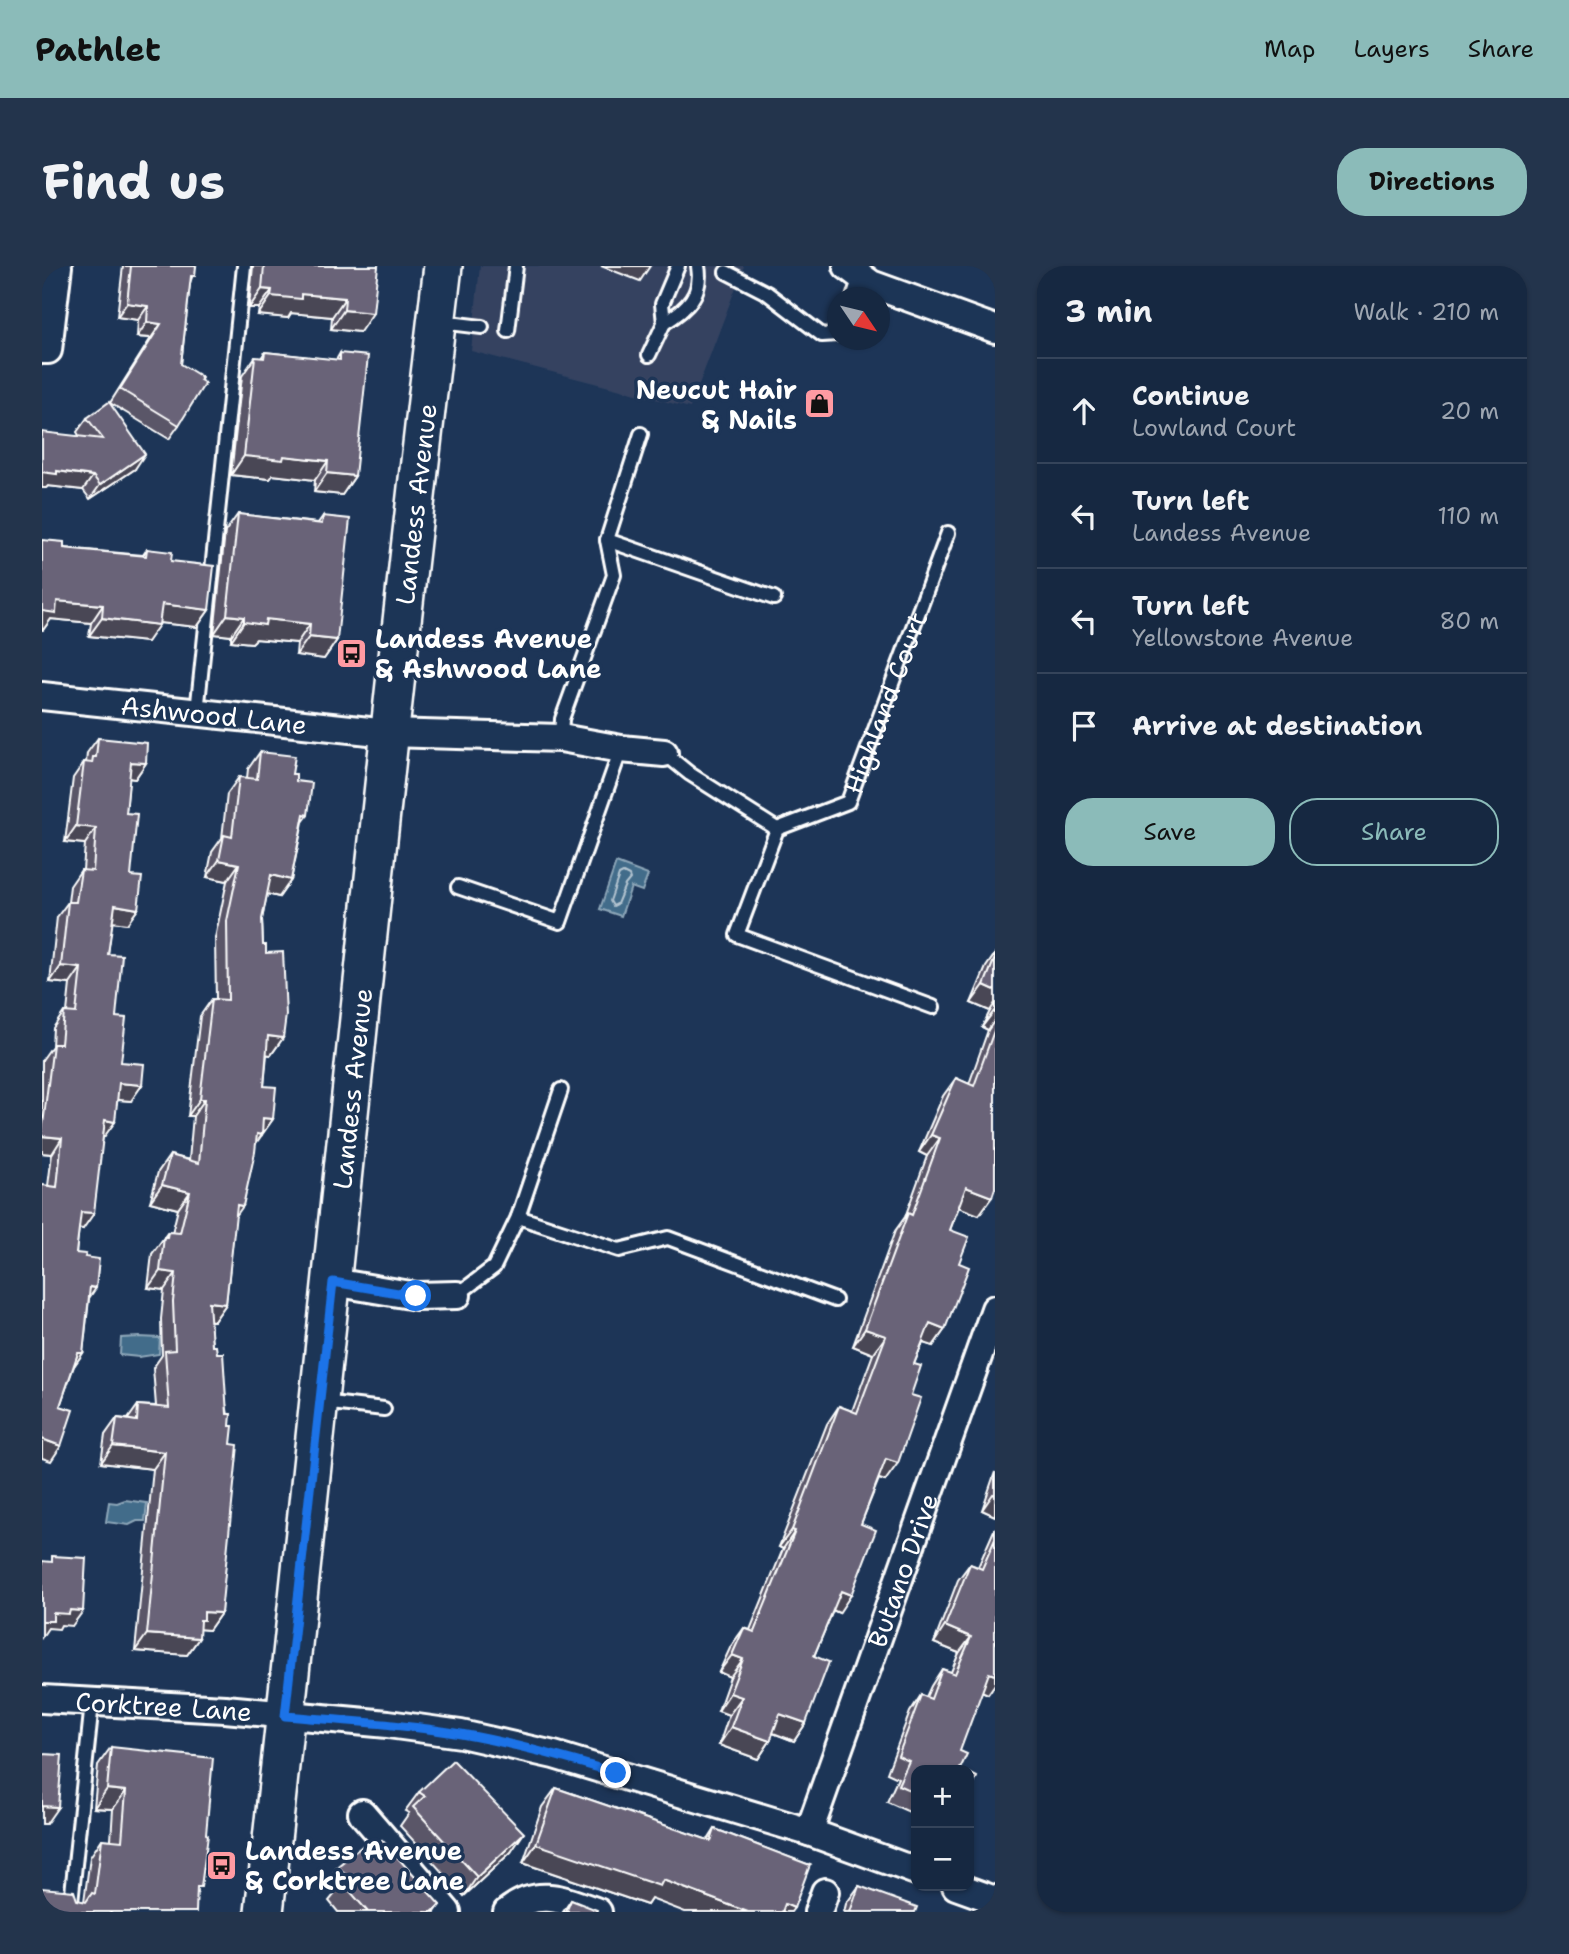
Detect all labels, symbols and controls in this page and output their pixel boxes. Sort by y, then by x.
text: Pathlet [35,27,161,72]
text: Map [1264,33,1315,65]
text: Layers [1353,33,1430,65]
text: Share [1468,33,1534,65]
button: Directions [1337,148,1527,216]
text: Find us [42,149,225,215]
north arrow [827,287,890,350]
text: 3 min [1065,291,1152,332]
text: Walk · 210 m [1354,297,1499,327]
place label: Neucut Hair & Nails [636,372,797,437]
text: Continue [1132,378,1250,413]
shop icon: Neucut Hair & Nails [803,387,837,421]
icon: ahead [1065,392,1103,430]
text: 20 m [1440,396,1499,426]
street label: Landess Avenue [386,402,444,607]
text: Lowland Court [1132,413,1296,443]
text: Turn left [1132,483,1249,518]
icon: left [1065,497,1103,535]
text: 110 m [1437,501,1499,531]
text: Landess Avenue [1132,518,1311,548]
text: Turn left [1132,588,1249,623]
icon: left [1065,602,1103,640]
text: 80 m [1440,606,1499,636]
street label: Highland Court [835,607,935,799]
place label: Landess Avenue & Ashwood Lane [375,621,602,686]
text: Yellowstone Avenue [1132,623,1353,653]
bus stop icon: Landess Avenue & Ashwood Lane [335,636,369,670]
street label: Ashwood Lane [119,687,309,742]
icon: arrive [1065,707,1103,745]
text: Arrive at destination [1132,708,1422,743]
button: Save [1065,798,1275,866]
button: Share [1289,798,1499,866]
street label: Landess Avenue [324,986,380,1191]
route start [400,1280,431,1311]
street label: Butano Drive [859,1488,946,1652]
street label: Corktree Lane [74,1683,254,1729]
route end [600,1757,631,1788]
map controls [911,1765,974,1891]
button: + [911,1765,974,1828]
button: − [911,1828,974,1891]
place label: Landess Avenue & Corktree Lane [245,1833,464,1898]
bus stop icon: Landess Avenue & Corktree Lane [205,1848,239,1882]

